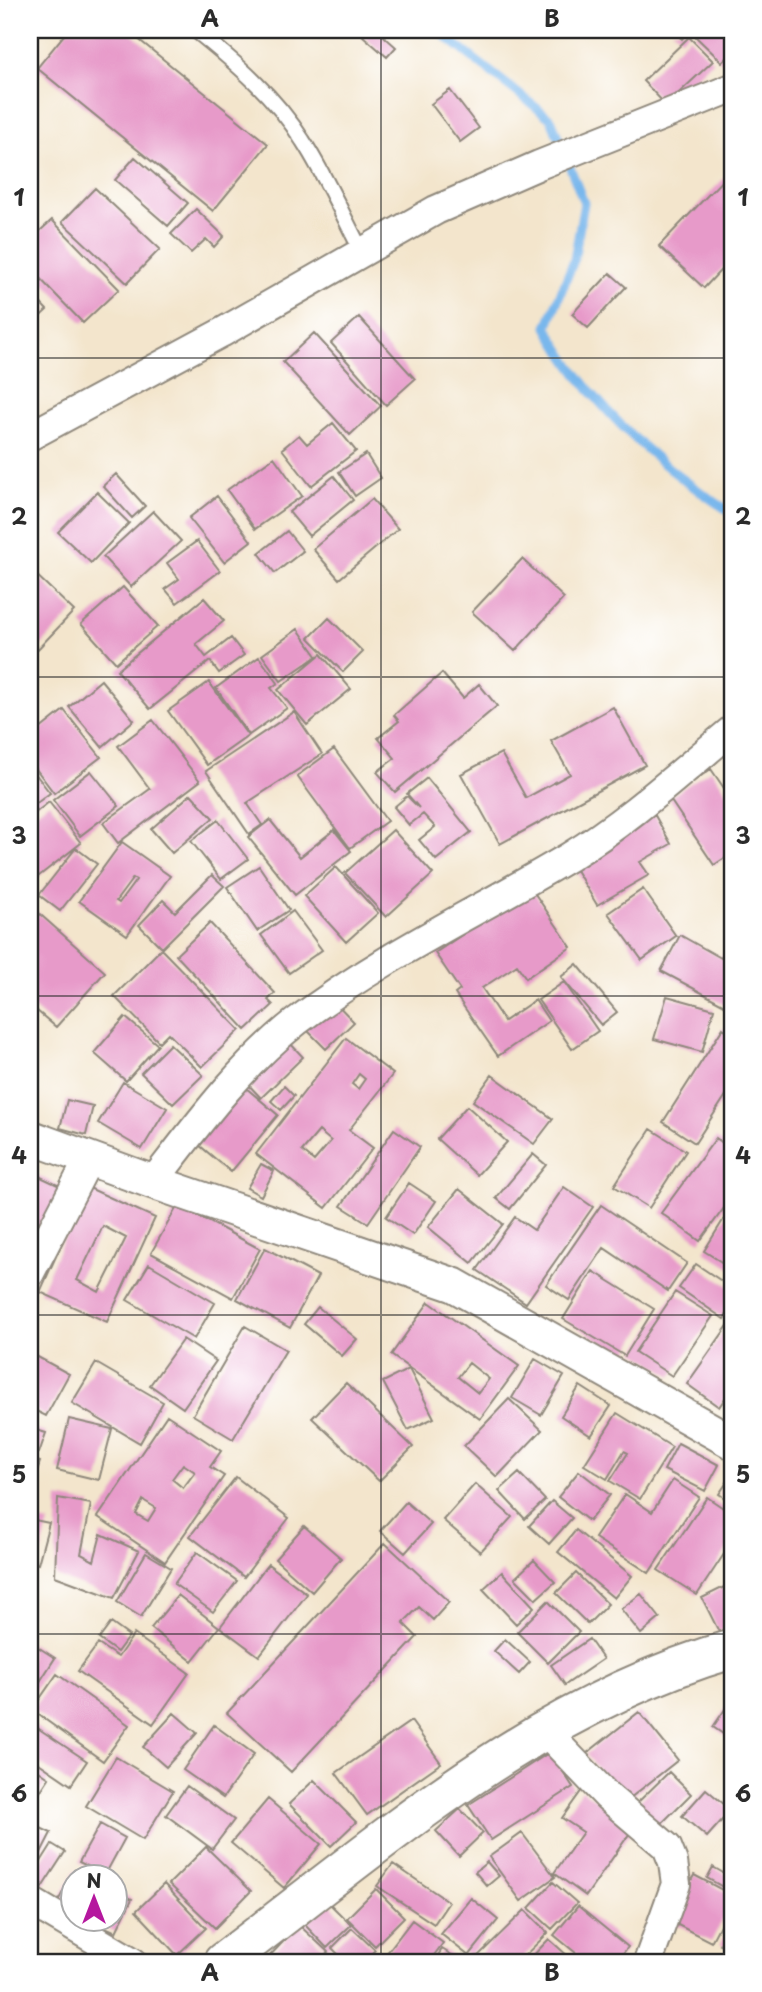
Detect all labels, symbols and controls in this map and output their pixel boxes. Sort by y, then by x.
text: A [201,0,219,35]
text: B [544,0,560,35]
text: 1 [14,179,25,214]
text: 1 [738,179,749,214]
text: 2 [11,498,27,533]
text: 2 [735,498,751,533]
text: 3 [11,817,27,852]
text: 3 [735,817,751,852]
text: 4 [11,1137,27,1172]
text: 4 [735,1137,751,1172]
text: 5 [12,1456,26,1491]
text: 5 [736,1456,750,1491]
text: 6 [11,1775,27,1810]
text: 6 [735,1775,751,1810]
north arrow [60,1862,130,1932]
text: N [86,1866,102,1894]
text: A [201,1954,219,1989]
text: B [544,1954,560,1989]

